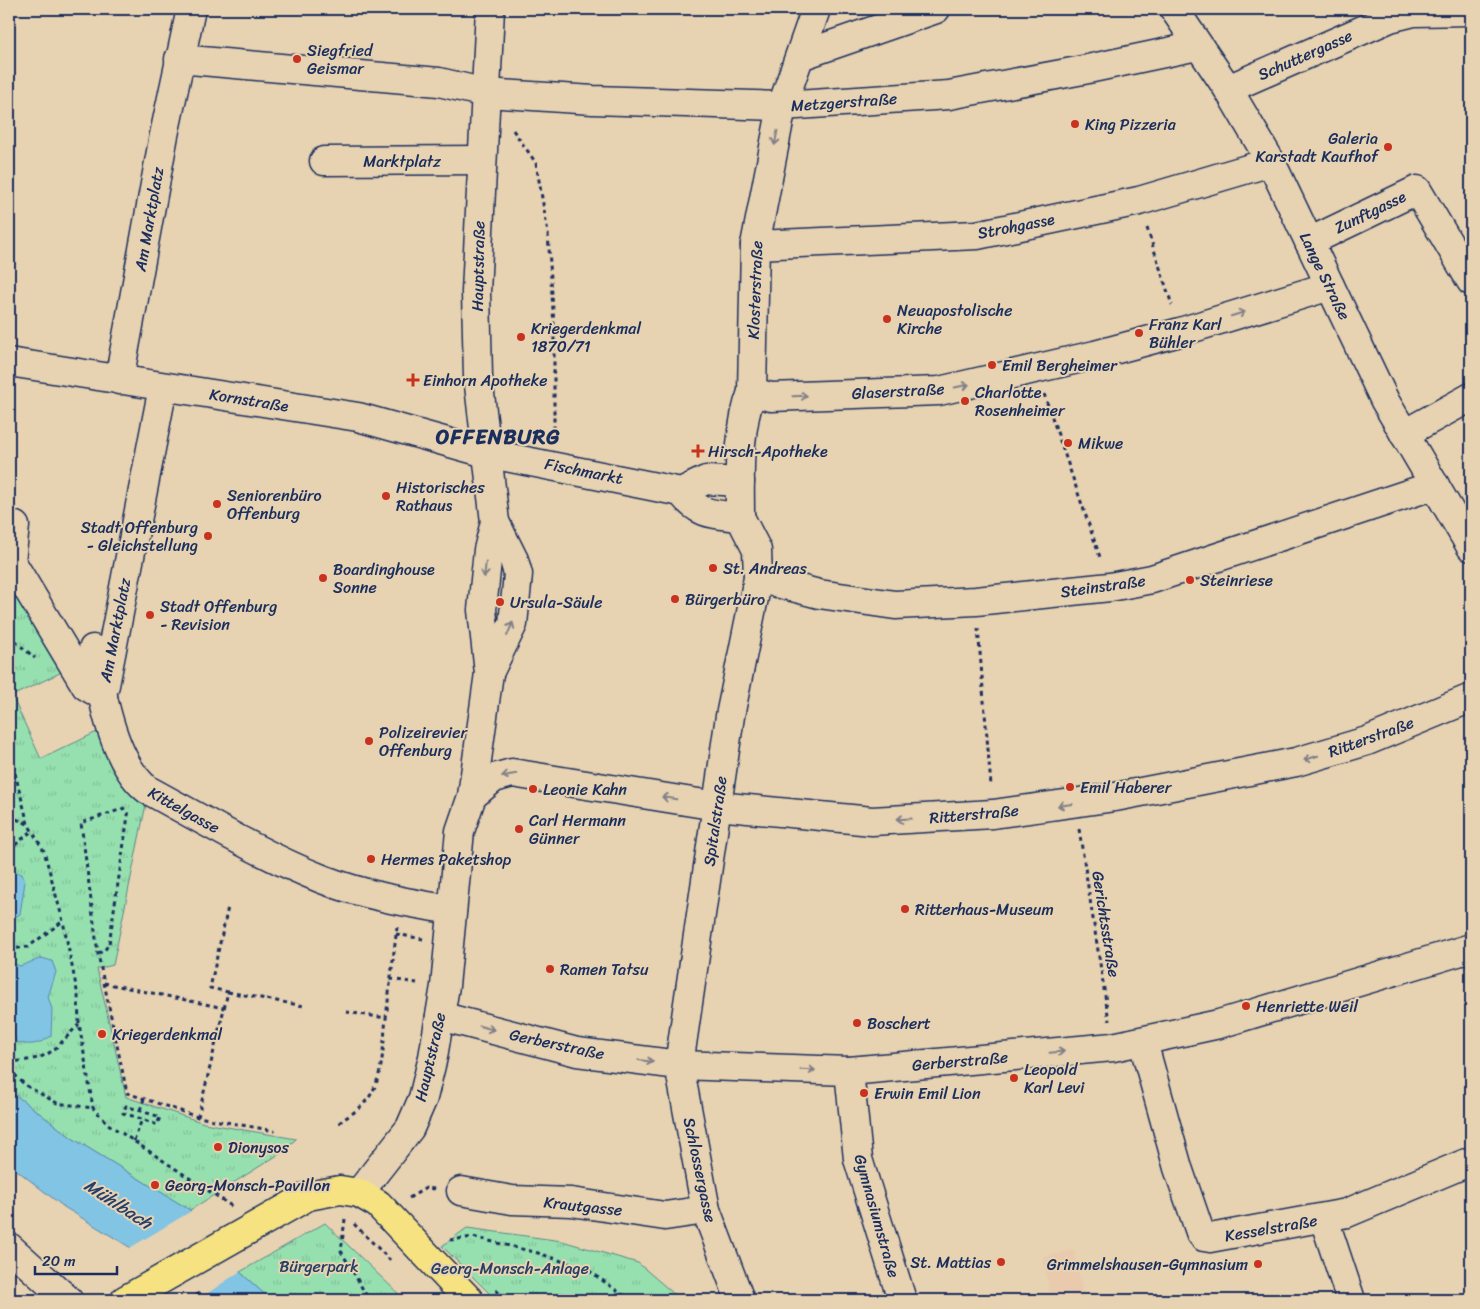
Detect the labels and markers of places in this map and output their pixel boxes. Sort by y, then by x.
place label: Siegfried Geismar [307,36,374,83]
marker: Siegfried Geismar [291,53,303,65]
place label: King Pizzeria [1085,110,1177,139]
marker: King Pizzeria [1069,118,1081,130]
place label: Galeria Karstadt Kaufhof [1256,124,1380,171]
marker: Galeria Karstadt Kaufhof [1382,141,1394,153]
place label: Neuapostolische Kirche [897,296,1012,343]
place label: Franz Karl Bühler [1149,310,1222,357]
marker: Neuapostolische Kirche [881,313,893,325]
place label: Kriegerdenkmal 1870/71 [531,314,641,361]
marker: Franz Karl Bühler [1133,327,1145,339]
marker: Kriegerdenkmal 1870/71 [515,331,527,343]
place label: Emil Bergheimer [1002,351,1118,380]
marker: Emil Bergheimer [986,359,998,371]
place label: Einhorn Apotheke [423,366,547,395]
marker: Einhorn Apotheke [407,374,419,386]
place label: Charlotte Rosenheimer [975,378,1066,425]
marker: Charlotte Rosenheimer [959,395,971,407]
place label: Mikwe [1078,429,1123,458]
place label: Hirsch-Apotheke [708,437,828,466]
marker: Mikwe [1062,437,1074,449]
marker: Hirsch-Apotheke [692,445,704,457]
place label: Historisches Rathaus [396,473,485,520]
place label: Seniorenbüro Offenburg [227,481,322,528]
marker: Historisches Rathaus [380,490,392,502]
marker: Seniorenbüro Offenburg [211,498,223,510]
place label: Stadt Offenburg - Gleichstellung [81,513,198,560]
marker: Stadt Offenburg - Gleichstellung [202,530,214,542]
place label: St. Andreas [723,554,807,583]
place label: Boardinghouse Sonne [333,555,435,602]
marker: St. Andreas [707,562,719,574]
place label: Steinriese [1200,566,1273,595]
marker: Boardinghouse Sonne [317,572,329,584]
marker: Steinriese [1184,574,1196,586]
place label: Bürgerbüro [685,585,765,614]
place label: Ursula-Säule [510,588,603,617]
place label: Stadt Offenburg - Revision [160,592,277,639]
marker: Bürgerbüro [669,593,681,605]
marker: Ursula-Säule [494,596,506,608]
marker: Stadt Offenburg - Revision [144,609,156,621]
place label: Polizeirevier Offenburg [379,718,468,765]
marker: Polizeirevier Offenburg [363,735,375,747]
place label: Emil Haberer [1080,773,1173,802]
place label: Leonie Kahn [543,775,627,804]
marker: Emil Haberer [1064,781,1076,793]
marker: Leonie Kahn [527,783,539,795]
place label: Carl Hermann Günner [529,806,626,853]
marker: Carl Hermann Günner [513,823,525,835]
place label: Hermes Paketshop [381,845,512,874]
marker: Hermes Paketshop [365,853,377,865]
place label: Ritterhaus-Museum [915,895,1054,924]
marker: Ritterhaus-Museum [899,903,911,915]
place label: Ramen Tatsu [560,955,649,984]
marker: Ramen Tatsu [544,963,556,975]
place label: Henriette Weil [1256,992,1358,1021]
marker: Henriette Weil [1240,1000,1252,1012]
place label: Boschert [867,1009,931,1038]
marker: Boschert [851,1017,863,1029]
place label: Kriegerdenkmal [112,1020,222,1049]
marker: Kriegerdenkmal [96,1028,108,1040]
place label: Leopold Karl Levi [1024,1055,1085,1102]
marker: Leopold Karl Levi [1008,1072,1020,1084]
place label: Erwin Emil Lion [874,1079,981,1108]
marker: Erwin Emil Lion [858,1087,870,1099]
place label: Dionysos [228,1133,290,1162]
marker: Dionysos [212,1141,224,1153]
place label: Georg-Monsch-Pavillon [165,1171,330,1200]
marker: Georg-Monsch-Pavillon [149,1179,161,1191]
place label: St. Mattias [910,1248,992,1277]
place label: Grimmelshausen-Gymnasium [1047,1250,1248,1279]
marker: St. Mattias [995,1256,1007,1268]
marker: Grimmelshausen-Gymnasium [1252,1258,1264,1270]

